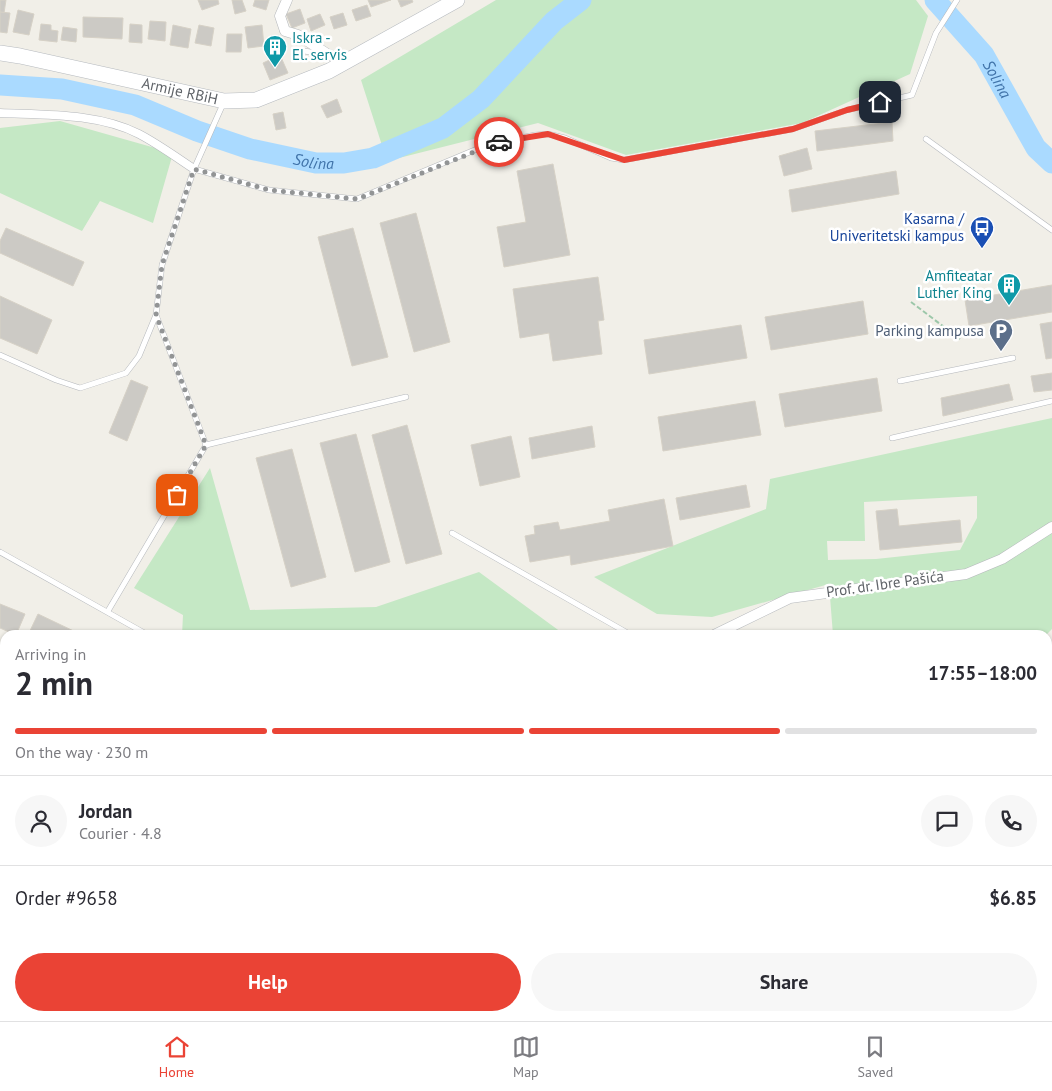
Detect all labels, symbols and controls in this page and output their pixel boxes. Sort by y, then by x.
place label: Iskra - El. servis [292,28,347,64]
building icon: Iskra - El. servis [262,34,288,68]
water label: Solina [979,56,1016,102]
street label: Armije RBiH [140,73,220,108]
pin [859,81,901,123]
icon: home [866,88,894,116]
courier [474,117,524,167]
icon: car [485,128,513,156]
water label: Solina [292,148,334,173]
place label: Kasarna / Univeritetski kampus [830,209,965,245]
bus stop icon: Kasarna / Univeritetski kampus [969,215,995,249]
place label: Amfiteatar Luther King [917,266,992,302]
building icon: Amfiteatar Luther King [996,272,1022,306]
parking icon: Parking kampusa [988,318,1014,352]
place label: Parking kampusa [875,321,984,340]
pin [156,474,198,516]
icon: bag [163,481,191,509]
street label: Prof. dr. Ibre Pašića [825,566,945,601]
text: Arriving in [15,644,86,664]
text: 17:55–18:00 [928,661,1037,685]
text: 2 min [15,662,93,704]
text: On the way · 230 m [15,742,148,762]
button: person [15,795,67,847]
button: chat [921,795,973,847]
button: phone [985,795,1037,847]
text: Jordan [79,799,132,823]
text: Courier · 4.8 [79,823,162,843]
text: Order #9658 [15,886,118,910]
text: $6.85 [989,886,1037,910]
button: Help [15,953,521,1011]
button: Share [531,953,1037,1011]
tab: Home [159,1033,194,1081]
tab: Map [512,1033,540,1081]
tab: Saved [858,1033,893,1081]

